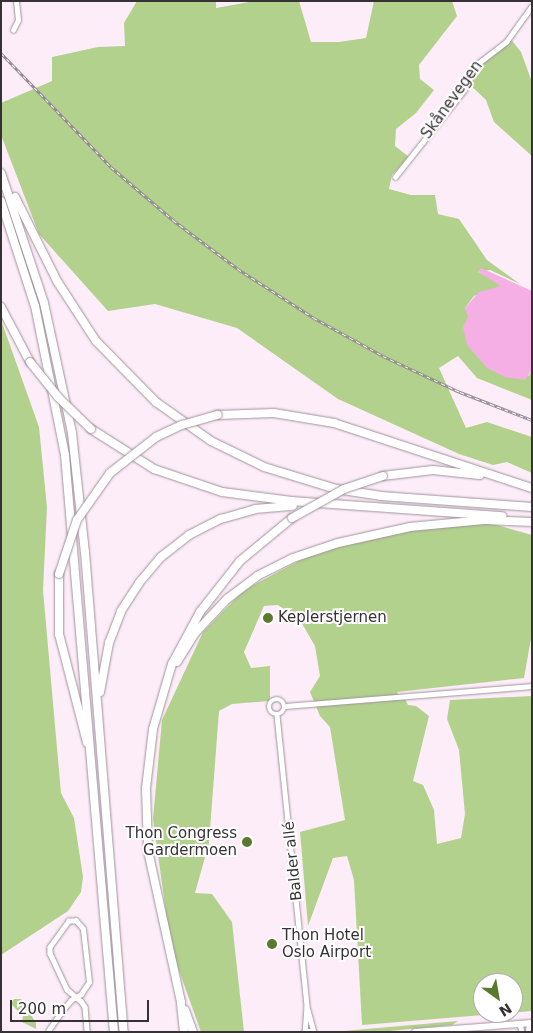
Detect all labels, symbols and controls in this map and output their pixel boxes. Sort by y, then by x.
street label: Skånevegen [418,57,486,143]
place label: Keplerstjernen [278,609,387,627]
marker: Keplerstjernen [262,612,274,624]
street label: Balder allé [280,820,306,902]
place label: Thon Congress Gardermoen [126,824,237,859]
marker: Thon Congress Gardermoen [241,836,253,848]
place label: Thon Hotel Oslo Airport [282,926,371,961]
marker: Thon Hotel Oslo Airport [266,938,278,950]
north arrow [473,973,523,1023]
scale bar [12,990,151,1022]
text: 200 m [18,1000,66,1018]
text: N [496,1000,515,1020]

